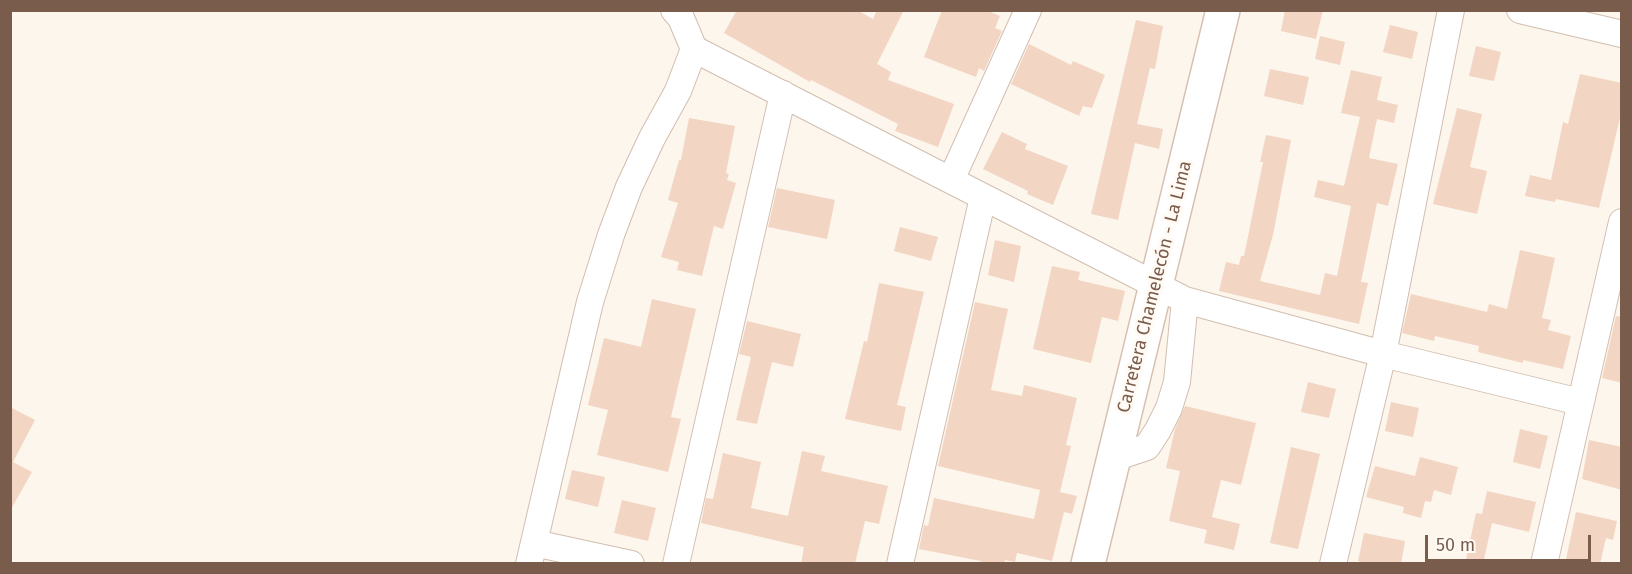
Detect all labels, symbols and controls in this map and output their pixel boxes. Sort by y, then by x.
street label: Carretera Chamelecón - La Lima [1113,159,1197,415]
scale bar [1428,523,1594,561]
text: 50 m [1436,534,1475,556]

